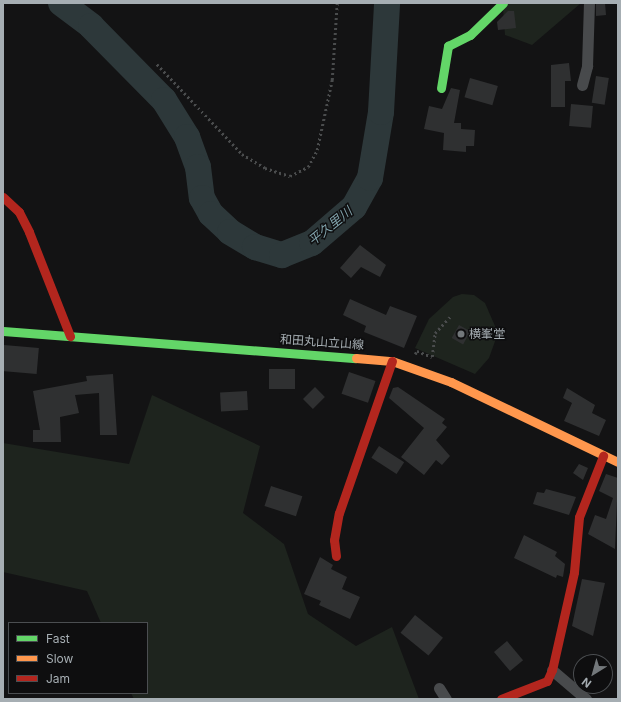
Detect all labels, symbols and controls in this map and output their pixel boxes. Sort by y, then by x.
water label: 平久里川 [305,204,355,248]
place label: 横峯堂 [469,327,505,341]
marker: 横峯堂 [456,329,466,339]
street label: 和田丸山立山線 [280,332,364,352]
legend [8,622,148,694]
text: Fast [46,631,70,646]
text: Slow [46,651,73,666]
north arrow [573,654,613,694]
text: Jam [46,671,70,686]
text: N [579,675,594,691]

